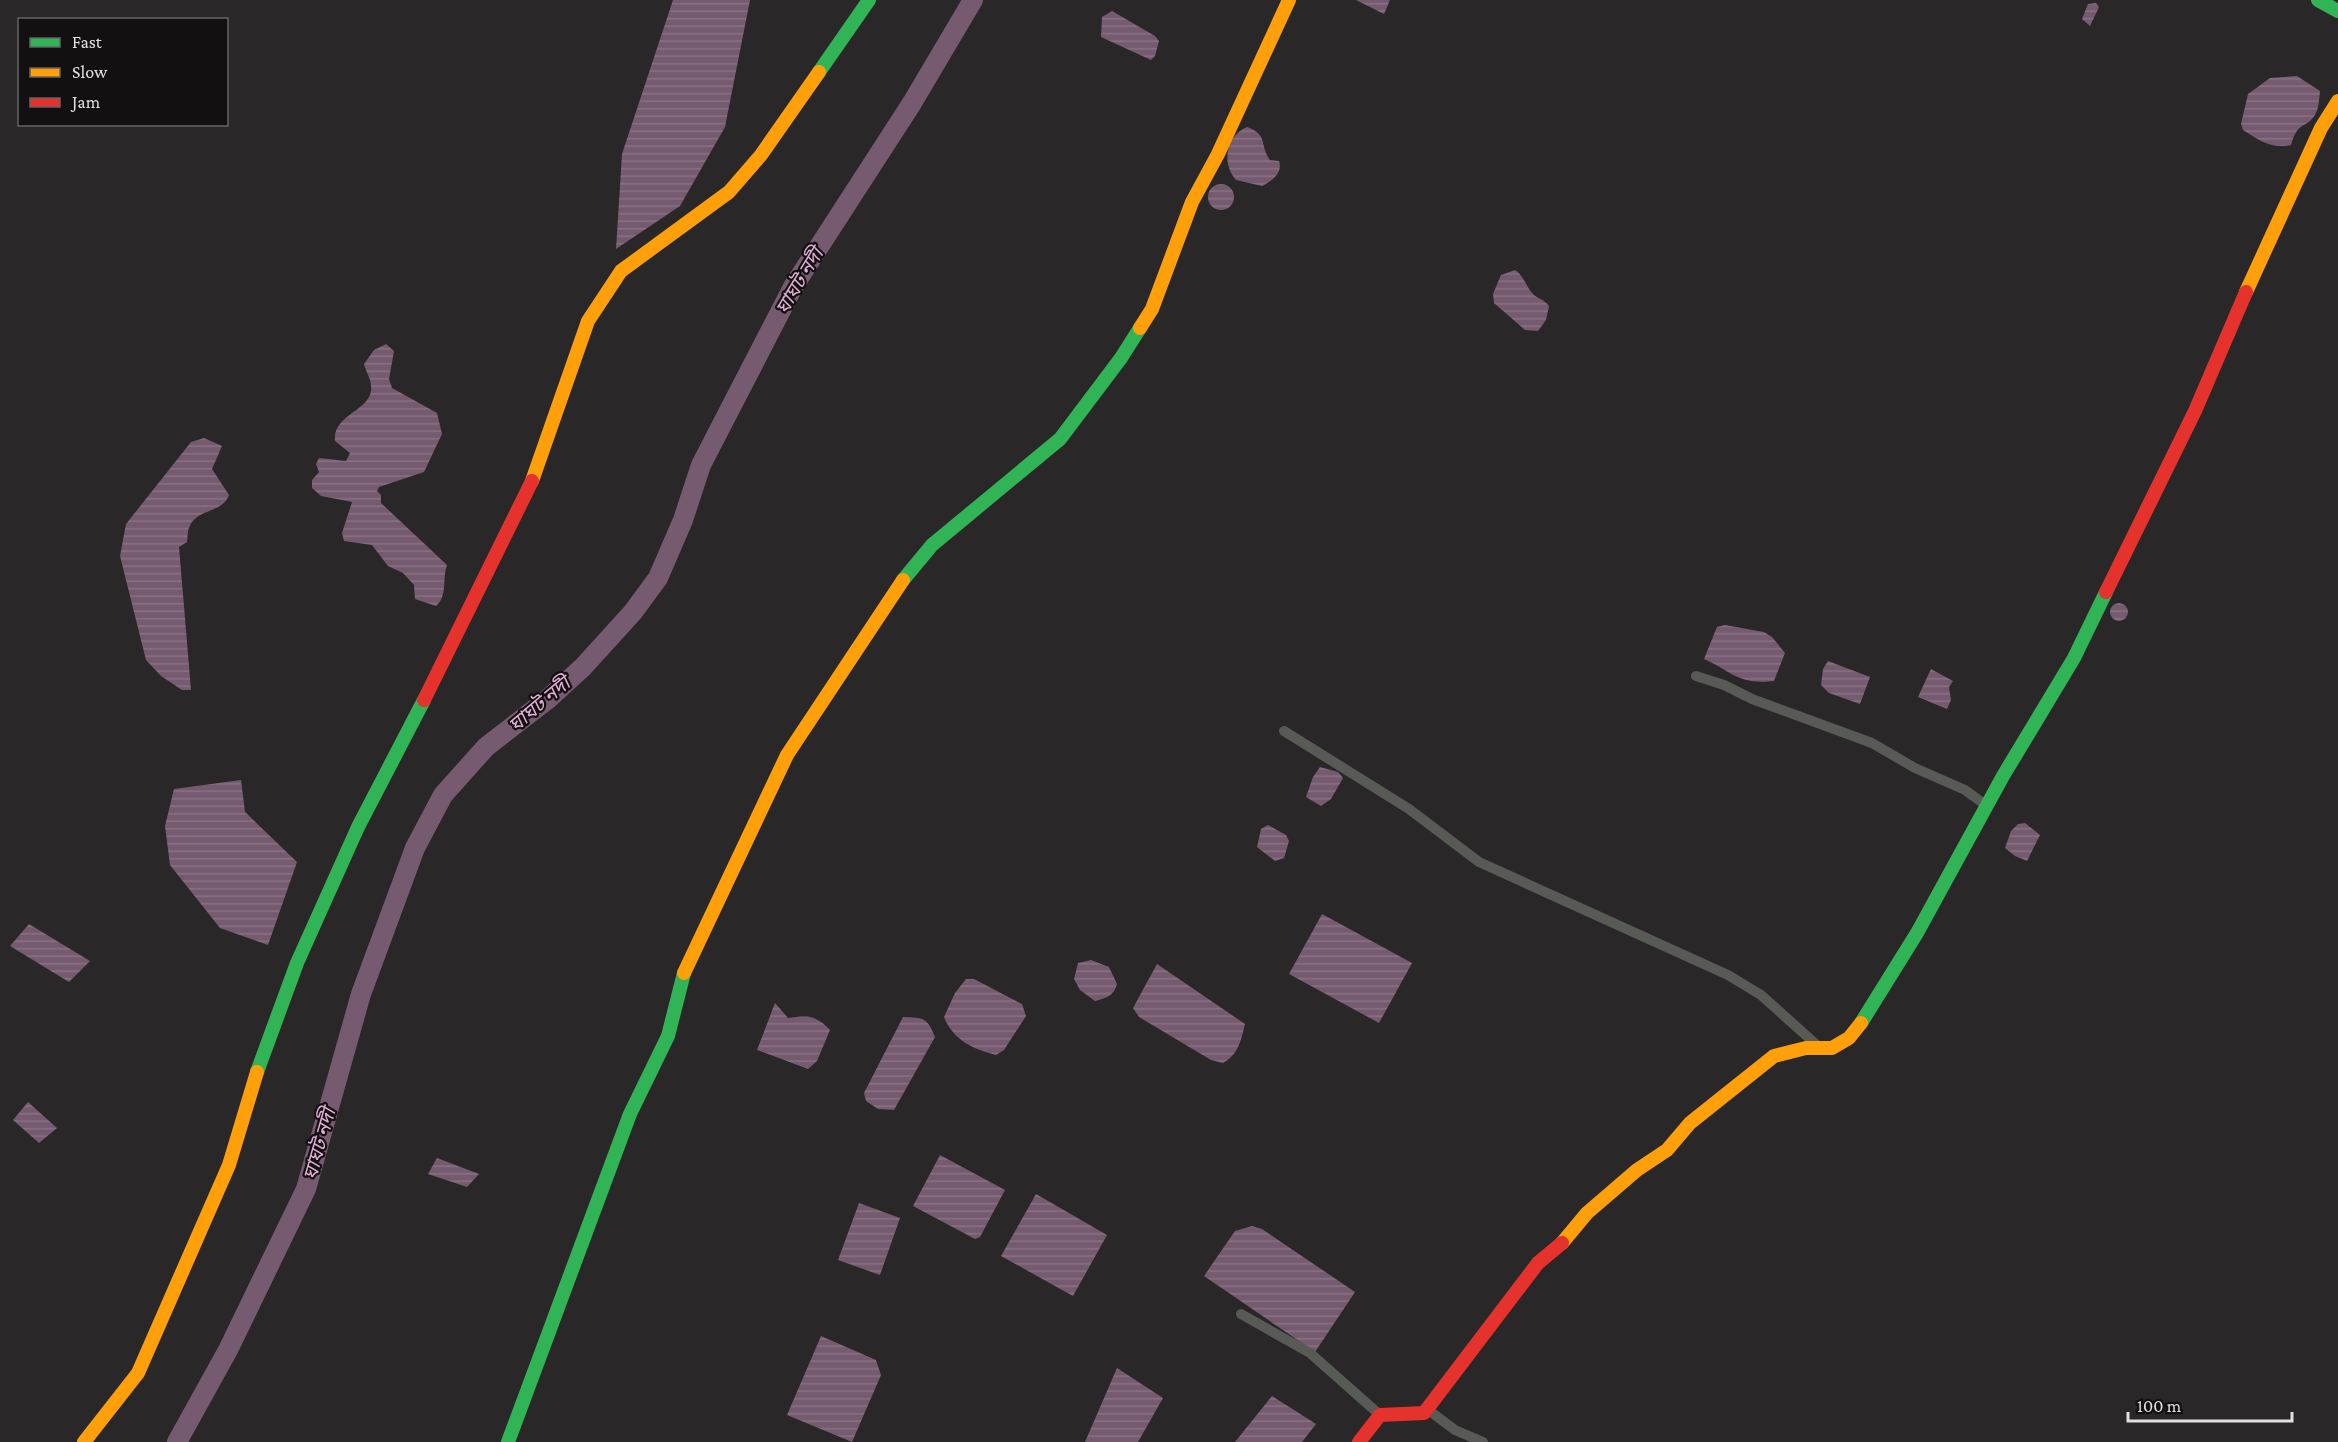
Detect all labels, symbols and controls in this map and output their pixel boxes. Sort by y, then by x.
legend [18,18,228,126]
text: Fast [72,32,103,52]
text: Slow [72,62,108,82]
text: Jam [70,92,101,112]
water label: ঘাঘট নদী [770,240,829,318]
water label: ঘাঘট নদী [503,669,577,736]
water label: ঘাঘট নদী [297,1102,341,1182]
scale bar [2128,1385,2292,1423]
text: 100 m [2137,1396,2182,1416]

